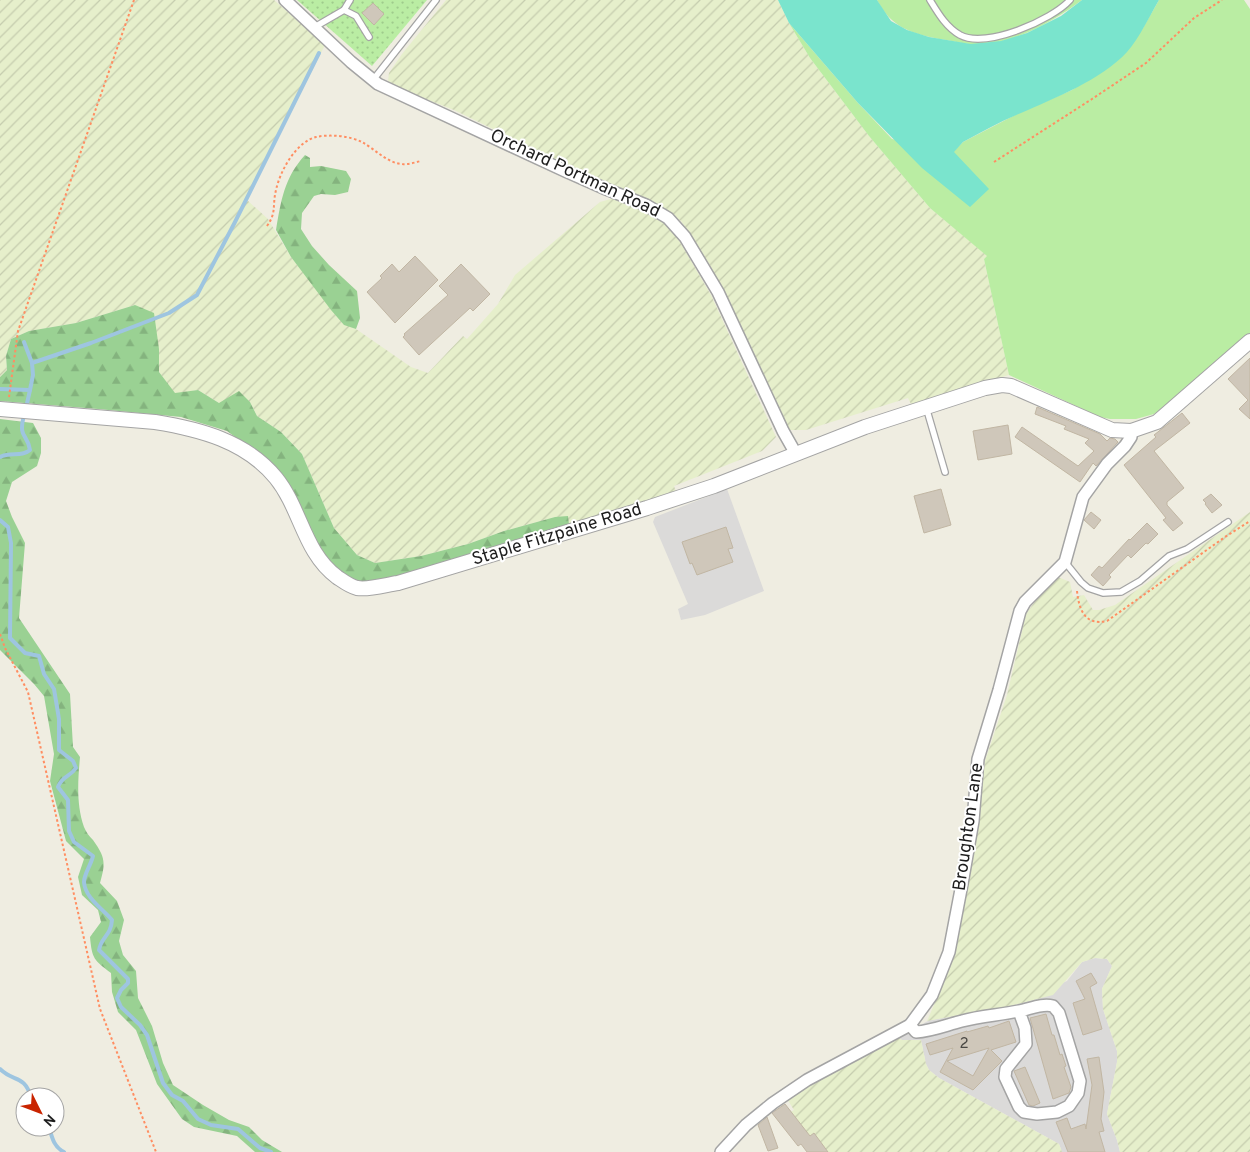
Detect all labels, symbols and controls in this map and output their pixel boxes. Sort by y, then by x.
street label: Orchard Portman Road [486,124,664,224]
street label: Staple Fitzpaine Road [469,498,645,572]
street label: Broughton Lane [949,761,989,893]
house number: 2 [959,1035,969,1054]
north arrow [15,1087,65,1137]
text: N [39,1110,58,1129]

